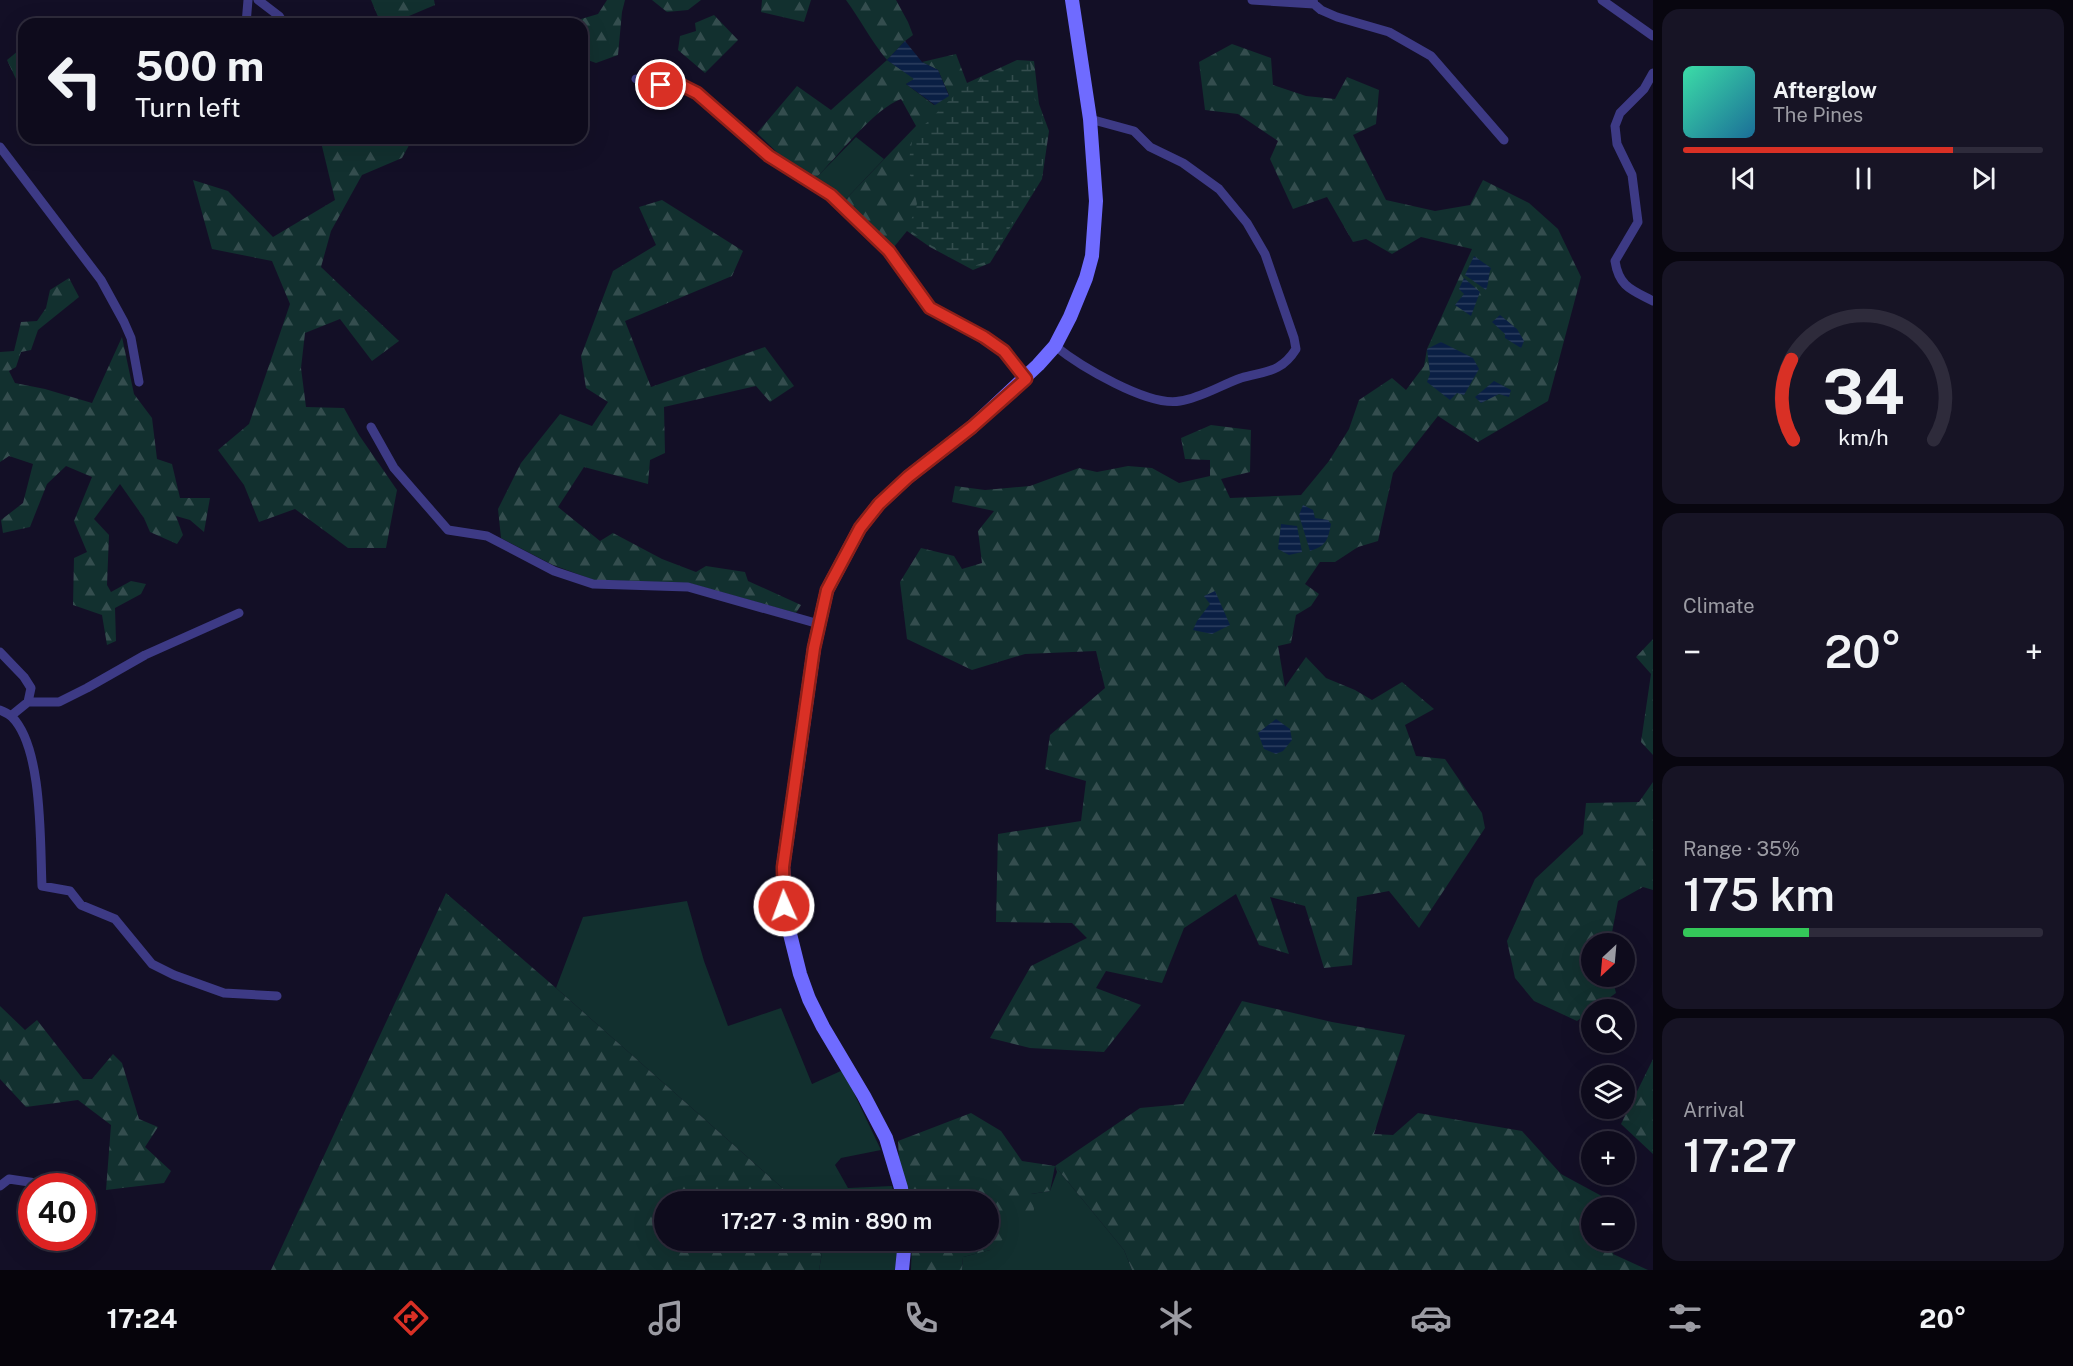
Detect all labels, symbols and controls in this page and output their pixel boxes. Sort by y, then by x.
text: 500 m [135,41,264,90]
icon: left [36,42,114,120]
pin [635,59,686,110]
icon: arrive [644,68,677,101]
text: Afterglow [1773,77,1877,103]
text: Turn left [135,91,241,123]
text: The Pines [1773,103,1863,127]
icon: previous [1727,162,1760,195]
icon: pause [1847,162,1880,195]
icon: next [1967,162,2000,195]
text: 34 [1822,355,1904,428]
text: km/h [1838,425,1888,450]
text: Climate [1683,594,1755,618]
text: 20° [1824,625,1902,678]
text: − [1683,633,1701,671]
text: + [2025,633,2043,671]
text: Range · 35% [1683,837,1800,861]
text: 175 km [1683,868,1835,921]
position arrow [752,874,816,938]
north arrow [1581,933,1635,987]
map controls [1581,933,1635,1251]
button: search [1581,999,1635,1053]
button: layers [1581,1065,1635,1119]
text: Arrival [1683,1098,1745,1122]
text: 17:27 [1683,1129,1797,1182]
button: + [1581,1131,1635,1185]
speed limit sign: 40 [18,1173,96,1251]
button: − [1581,1197,1635,1251]
text: 17:27 · 3 min · 890 m [721,1208,932,1234]
icon: directions [390,1297,432,1339]
icon: music [645,1297,687,1339]
icon: phone [900,1297,942,1339]
icon: climate [1155,1297,1197,1339]
icon: car [1410,1297,1452,1339]
icon: filters [1664,1297,1706,1339]
text: 17:24 [106,1302,178,1334]
text: 20° [1919,1302,1967,1334]

